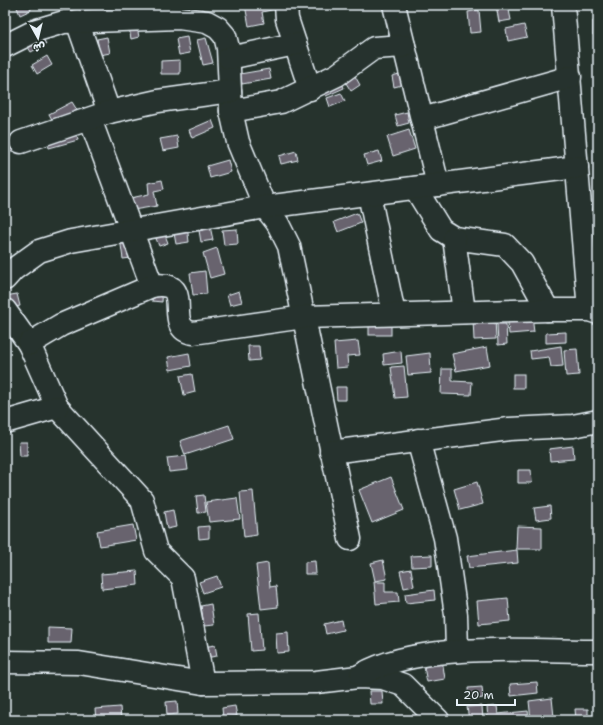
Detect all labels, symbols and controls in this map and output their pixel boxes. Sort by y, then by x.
north arrow [18,18,58,58]
text: ش [32,39,46,56]
scale bar [457,681,515,707]
text: 20 m [463,687,494,703]

